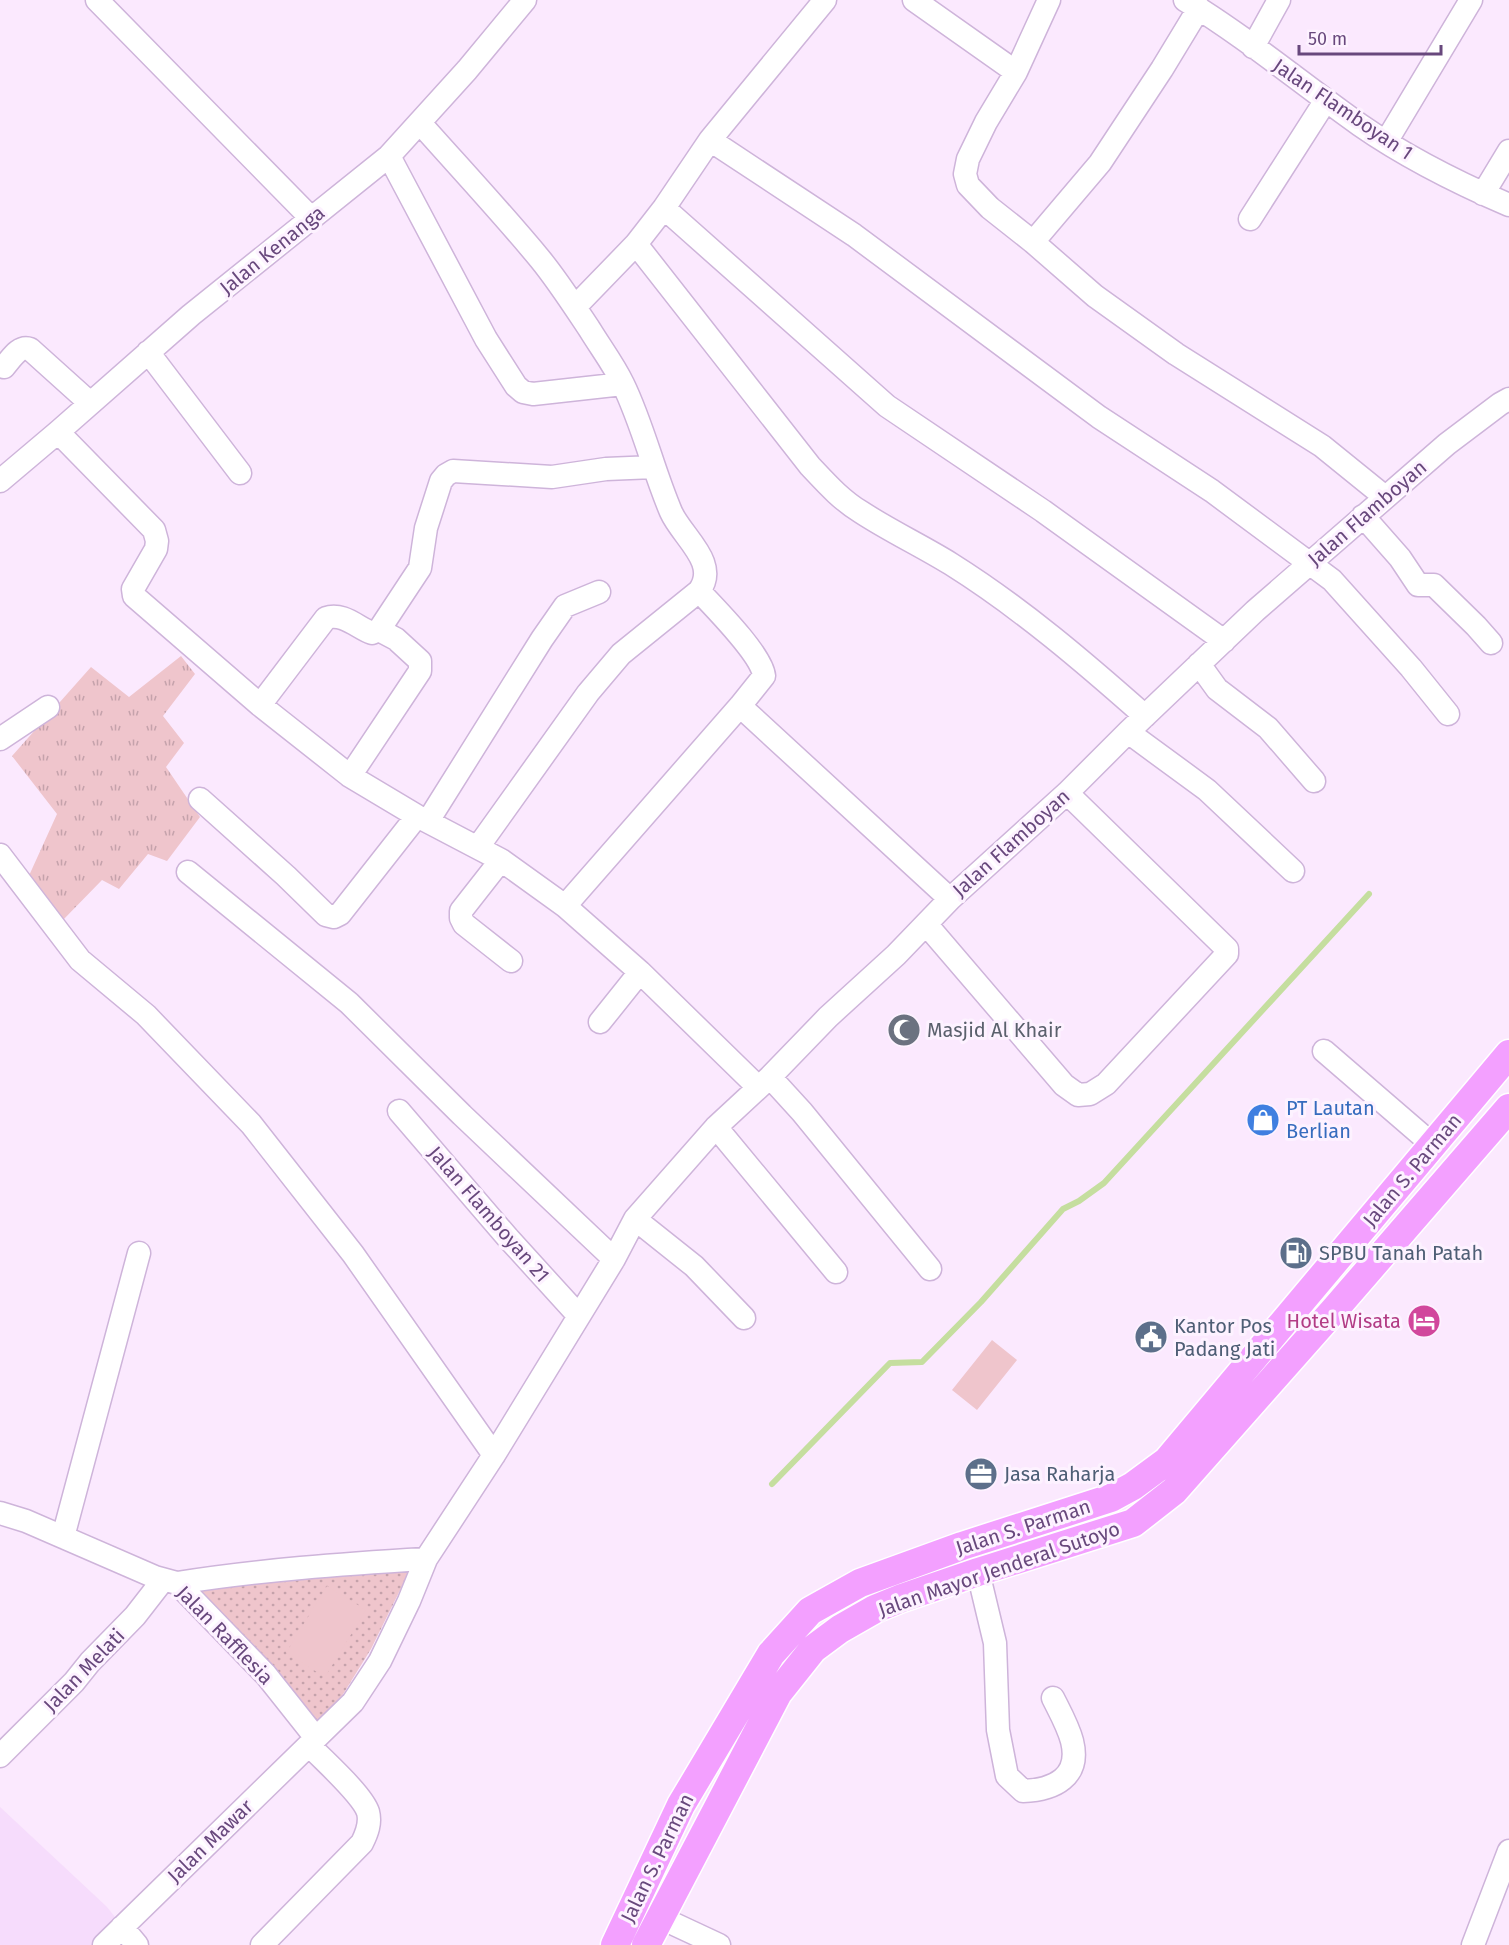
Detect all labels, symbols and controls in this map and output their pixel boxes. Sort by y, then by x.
scale bar [1299,18,1442,56]
text: 50 m [1308,28,1347,50]
street label: Jalan Flamboyan 1 [1269,53,1417,165]
street label: Jalan Kenanga [215,200,329,300]
street label: Jalan Flamboyan [1303,455,1431,571]
street label: Jalan Flamboyan [947,784,1075,902]
mosque icon: Masjid Al Khair [886,1012,922,1048]
place label: Masjid Al Khair [927,1018,1062,1042]
place label: PT Lautan Berlian [1286,1096,1375,1143]
shop icon: PT Lautan Berlian [1245,1102,1281,1138]
street label: Jalan S. Parman [1358,1109,1466,1231]
street label: Jalan Flamboyan 21 [423,1141,555,1287]
fuel station icon: SPBU Tanah Patah [1278,1235,1314,1271]
place label: SPBU Tanah Patah [1319,1241,1483,1265]
hotel icon: Hotel Wisata [1406,1303,1442,1339]
place label: Hotel Wisata [1287,1309,1401,1333]
place label: Kantor Pos Padang Jati [1174,1314,1276,1361]
public building icon: Kantor Pos Padang Jati [1133,1319,1169,1355]
office icon: Jasa Raharja [963,1456,999,1492]
place label: Jasa Raharja [1004,1462,1115,1486]
street label: Jalan S. Parman [953,1494,1093,1560]
street label: Jalan Mayor Jenderal Sutoyo [875,1516,1123,1622]
street label: Jalan Rafflesia [172,1580,278,1690]
street label: Jalan Melati [38,1623,130,1717]
street label: Jalan S. Parman [615,1790,699,1926]
street label: Jalan Mawar [162,1794,258,1888]

